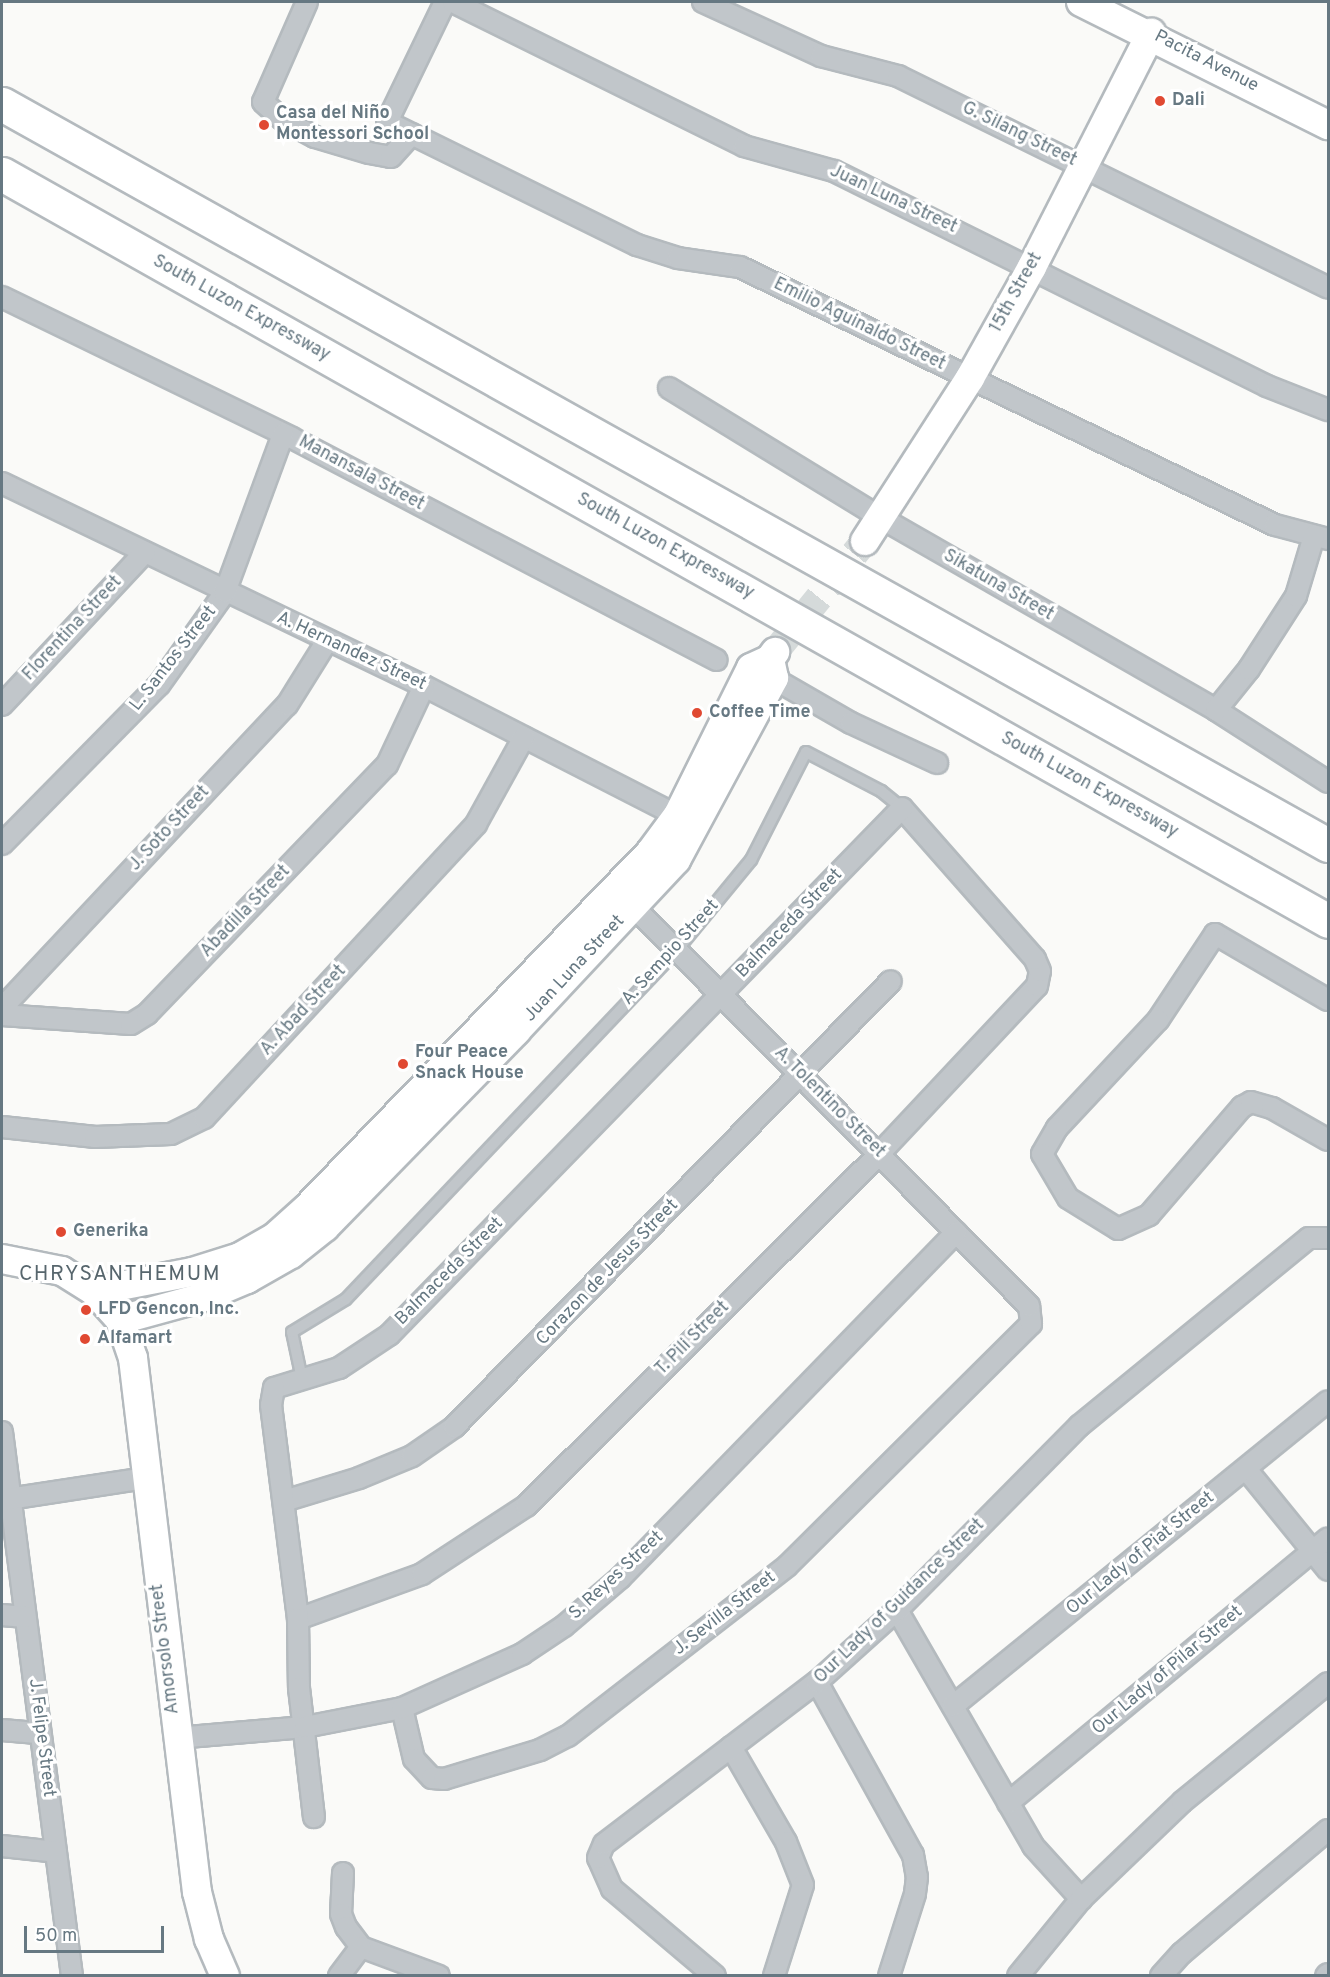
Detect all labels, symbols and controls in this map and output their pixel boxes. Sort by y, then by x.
street label: Pacita Avenue [1150,26,1262,98]
place label: Dali [1172,90,1205,112]
marker: Dali [1153,94,1167,108]
street label: G. Silang Street [958,98,1080,172]
place label: Casa del Niño Montessori School [276,104,429,146]
marker: Casa del Niño Montessori School [257,118,271,132]
street label: Juan Luna Street [826,161,960,239]
street label: 15th Street [986,249,1048,337]
street label: South Luzon Expressway [148,251,334,367]
street label: Emilio Aguinaldo Street [769,274,949,376]
street label: Manansala Street [294,432,428,516]
street label: South Luzon Expressway [572,489,758,605]
street label: Sikatuna Street [939,546,1057,626]
street label: Florentina Street [19,572,127,686]
street label: L. Santos Street [126,602,222,716]
street label: A. Hernandez Street [273,608,429,696]
place label: Coffee Time [709,702,811,724]
marker: Coffee Time [690,706,704,720]
street label: South Luzon Expressway [996,728,1182,844]
street label: J. Soto Street [125,782,215,876]
street label: Abadilla Street [197,861,295,963]
street label: Balmaceda Street [732,865,848,983]
street label: A. Sempio Street [618,896,724,1010]
street label: Juan Luna Street [520,911,630,1027]
street label: A. Abad Street [256,961,352,1061]
place label: Four Peace Snack House [415,1043,524,1086]
street label: A. Tolentino Street [769,1043,889,1163]
marker: Four Peace Snack House [396,1057,410,1071]
street label: Corazon de Jesus Street [532,1195,684,1351]
street label: Balmaceda Street [392,1214,508,1330]
place label: Generika [73,1221,149,1243]
marker: Generika [54,1225,68,1239]
district label: CHRYSANTHEMUM [19,1262,221,1288]
street label: T. Pili Street [651,1297,735,1381]
place label: LFD Gencon, Inc. [98,1299,239,1321]
marker: LFD Gencon, Inc. [79,1303,93,1317]
place label: Alfamart [97,1328,172,1350]
marker: Alfamart [78,1332,92,1346]
street label: Our Lady of Piat Street [1063,1488,1219,1620]
street label: Our Lady of Guidance Street [810,1515,990,1689]
street label: S. Reyes Street [565,1527,669,1625]
street label: J. Sevilla Street [670,1567,780,1661]
street label: Amorsolo Street [147,1582,185,1716]
street label: Our Lady of Pilar Street [1088,1602,1248,1740]
street label: J. Felipe Street [23,1678,59,1798]
scale bar [27,1914,166,1952]
text: 50 m [35,1925,77,1948]

